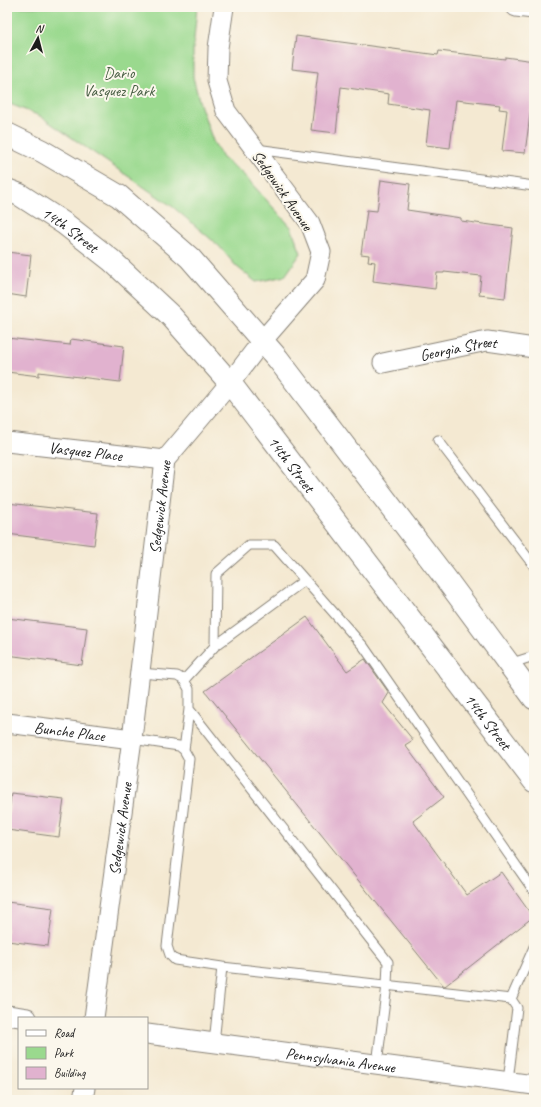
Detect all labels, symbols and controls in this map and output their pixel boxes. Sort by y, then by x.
north arrow [18,18,58,58]
text: N [35,21,46,36]
park label: Dario Vasquez Park [84,63,156,101]
street label: Sedgewick Avenue [247,147,318,236]
street label: 14th Street [38,203,104,259]
street label: Georgia Street [418,332,500,366]
street label: 14th Street [263,432,320,498]
street label: Vasquez Place [48,438,125,466]
street label: Sedgewick Avenue [145,458,176,555]
street label: 14th Street [460,690,516,755]
street label: Bunche Place [33,718,108,747]
street label: Sedgewick Avenue [105,779,137,877]
legend [18,1017,148,1089]
text: Road [54,1025,76,1041]
street label: Pennsylvania Avenue [284,1043,398,1078]
text: Park [54,1045,75,1061]
text: Building [54,1065,86,1081]

